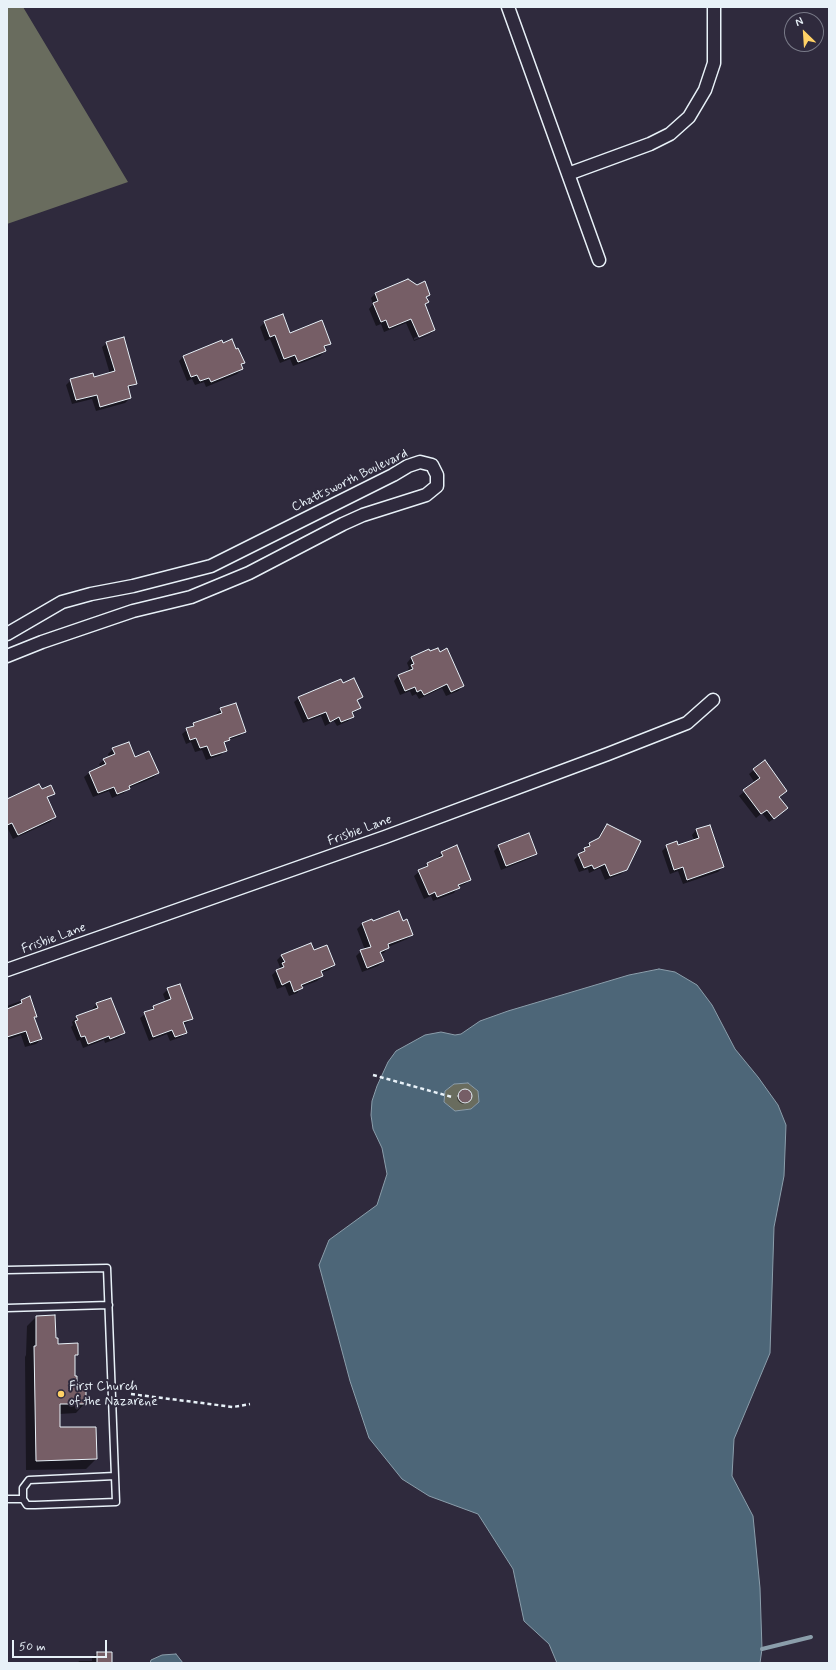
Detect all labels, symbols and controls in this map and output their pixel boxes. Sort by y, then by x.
north arrow [784,12,824,52]
text: N [793,14,806,30]
street label: Chattsworth Boulevard [289,446,411,516]
street label: Frisbie Lane [326,812,394,850]
street label: Frisbie Lane [20,920,88,958]
place label: First Church of the Nazarene [69,1379,158,1410]
marker: First Church of the Nazarene [56,1389,66,1399]
scale bar [14,1632,109,1658]
text: 50 m [19,1639,46,1655]

